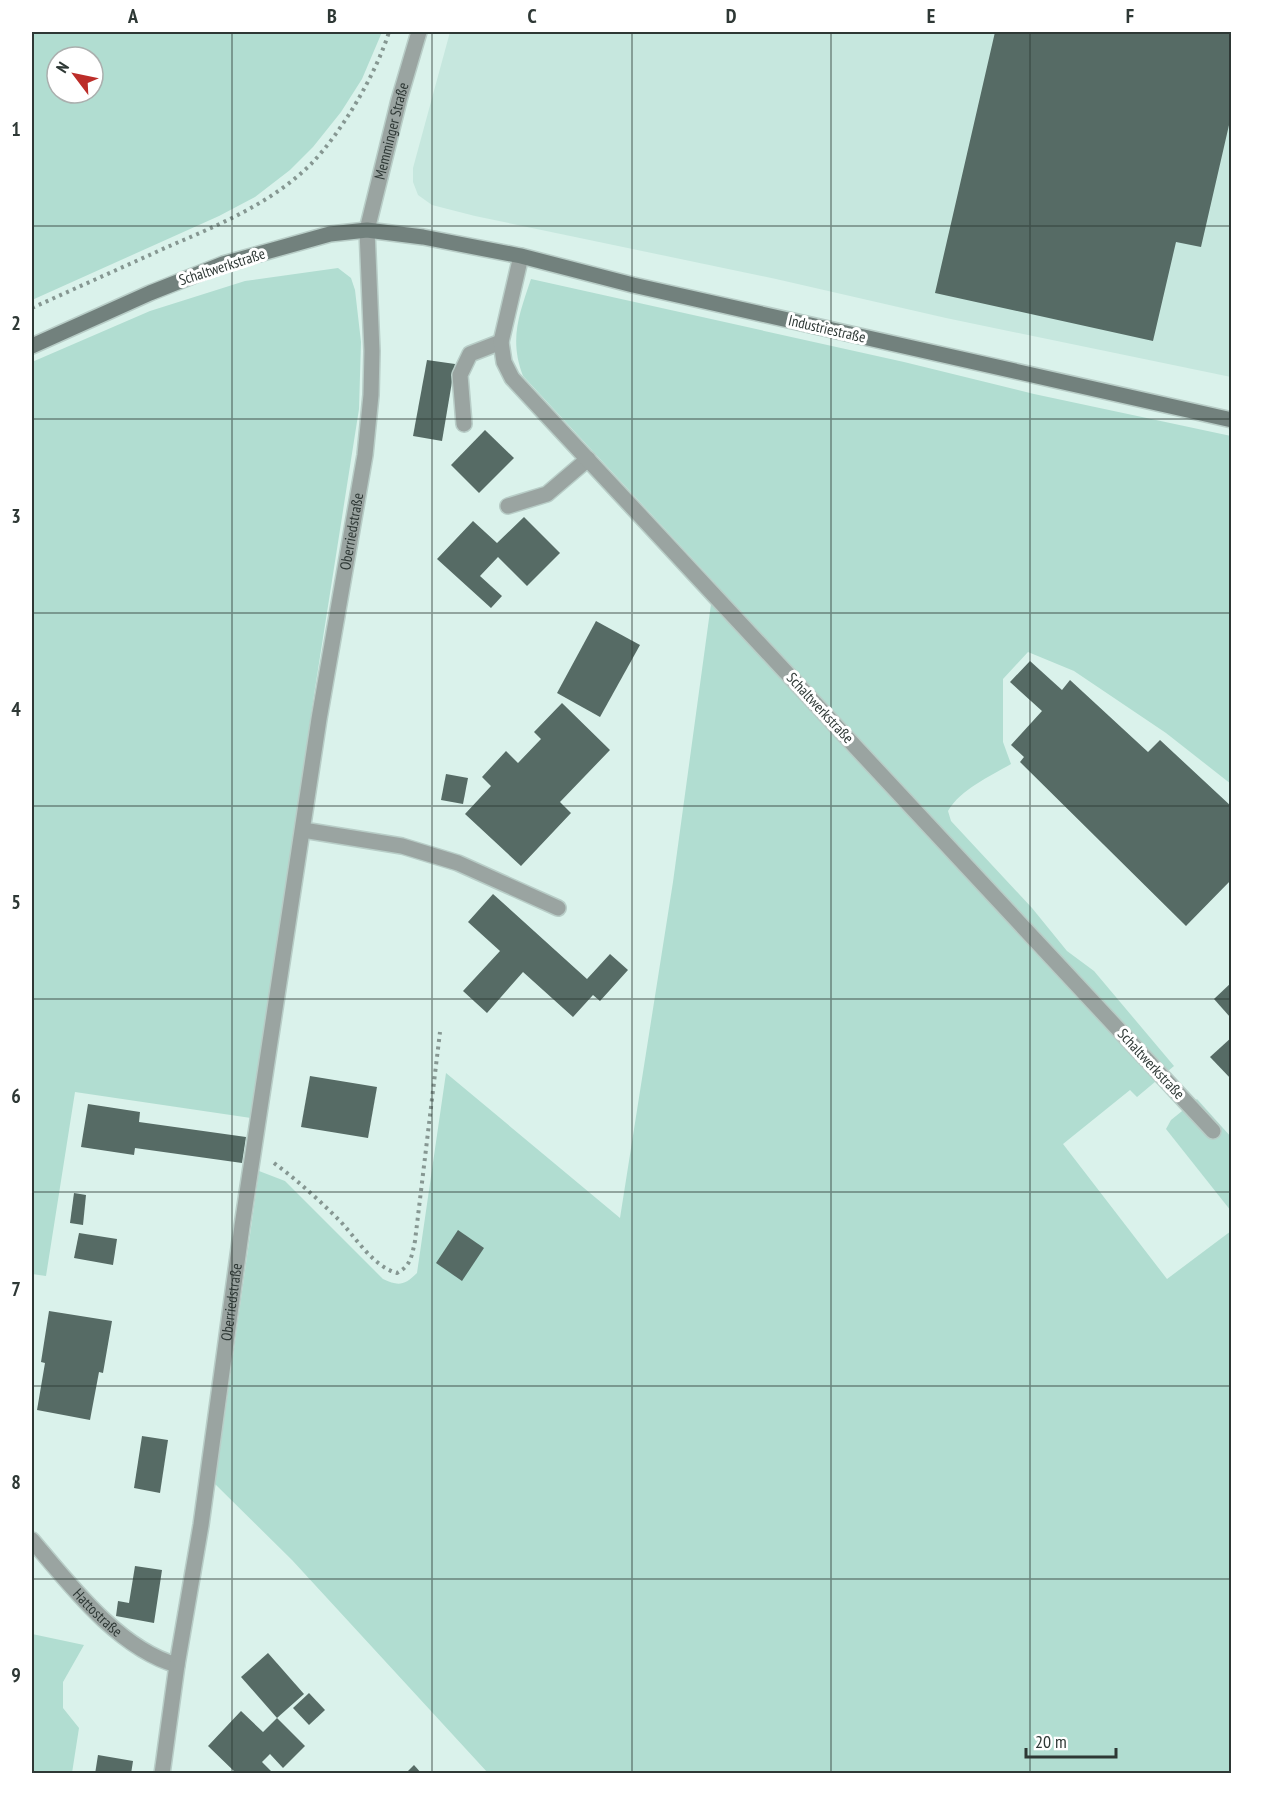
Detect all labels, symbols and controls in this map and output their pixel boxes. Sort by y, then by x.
text: A [127,3,139,29]
text: B [327,3,337,29]
text: C [527,3,537,29]
text: D [726,3,737,29]
text: E [927,3,935,29]
text: F [1126,3,1134,29]
north arrow [45,45,105,105]
text: N [52,58,73,76]
street label: Memminger Straße [370,80,413,181]
text: 1 [11,116,21,142]
street label: Schaltwerkstraße [176,244,267,289]
text: 2 [11,310,21,336]
street label: Industriestraße [787,310,868,347]
street label: Oberriedstraße [335,491,367,572]
text: 3 [11,503,21,529]
street label: Schaltwerkstraße [783,668,858,747]
text: 4 [11,696,21,722]
text: 5 [11,889,21,915]
street label: Schaltwerkstraße [1114,1024,1189,1103]
text: 6 [11,1083,21,1109]
street label: Oberriedstraße [216,1262,246,1342]
text: 7 [11,1276,21,1302]
text: 8 [11,1469,21,1495]
street label: Hattostraße [69,1584,126,1641]
text: 9 [11,1662,21,1688]
scale bar [1026,1721,1116,1759]
text: 20 m [1035,1730,1067,1753]

